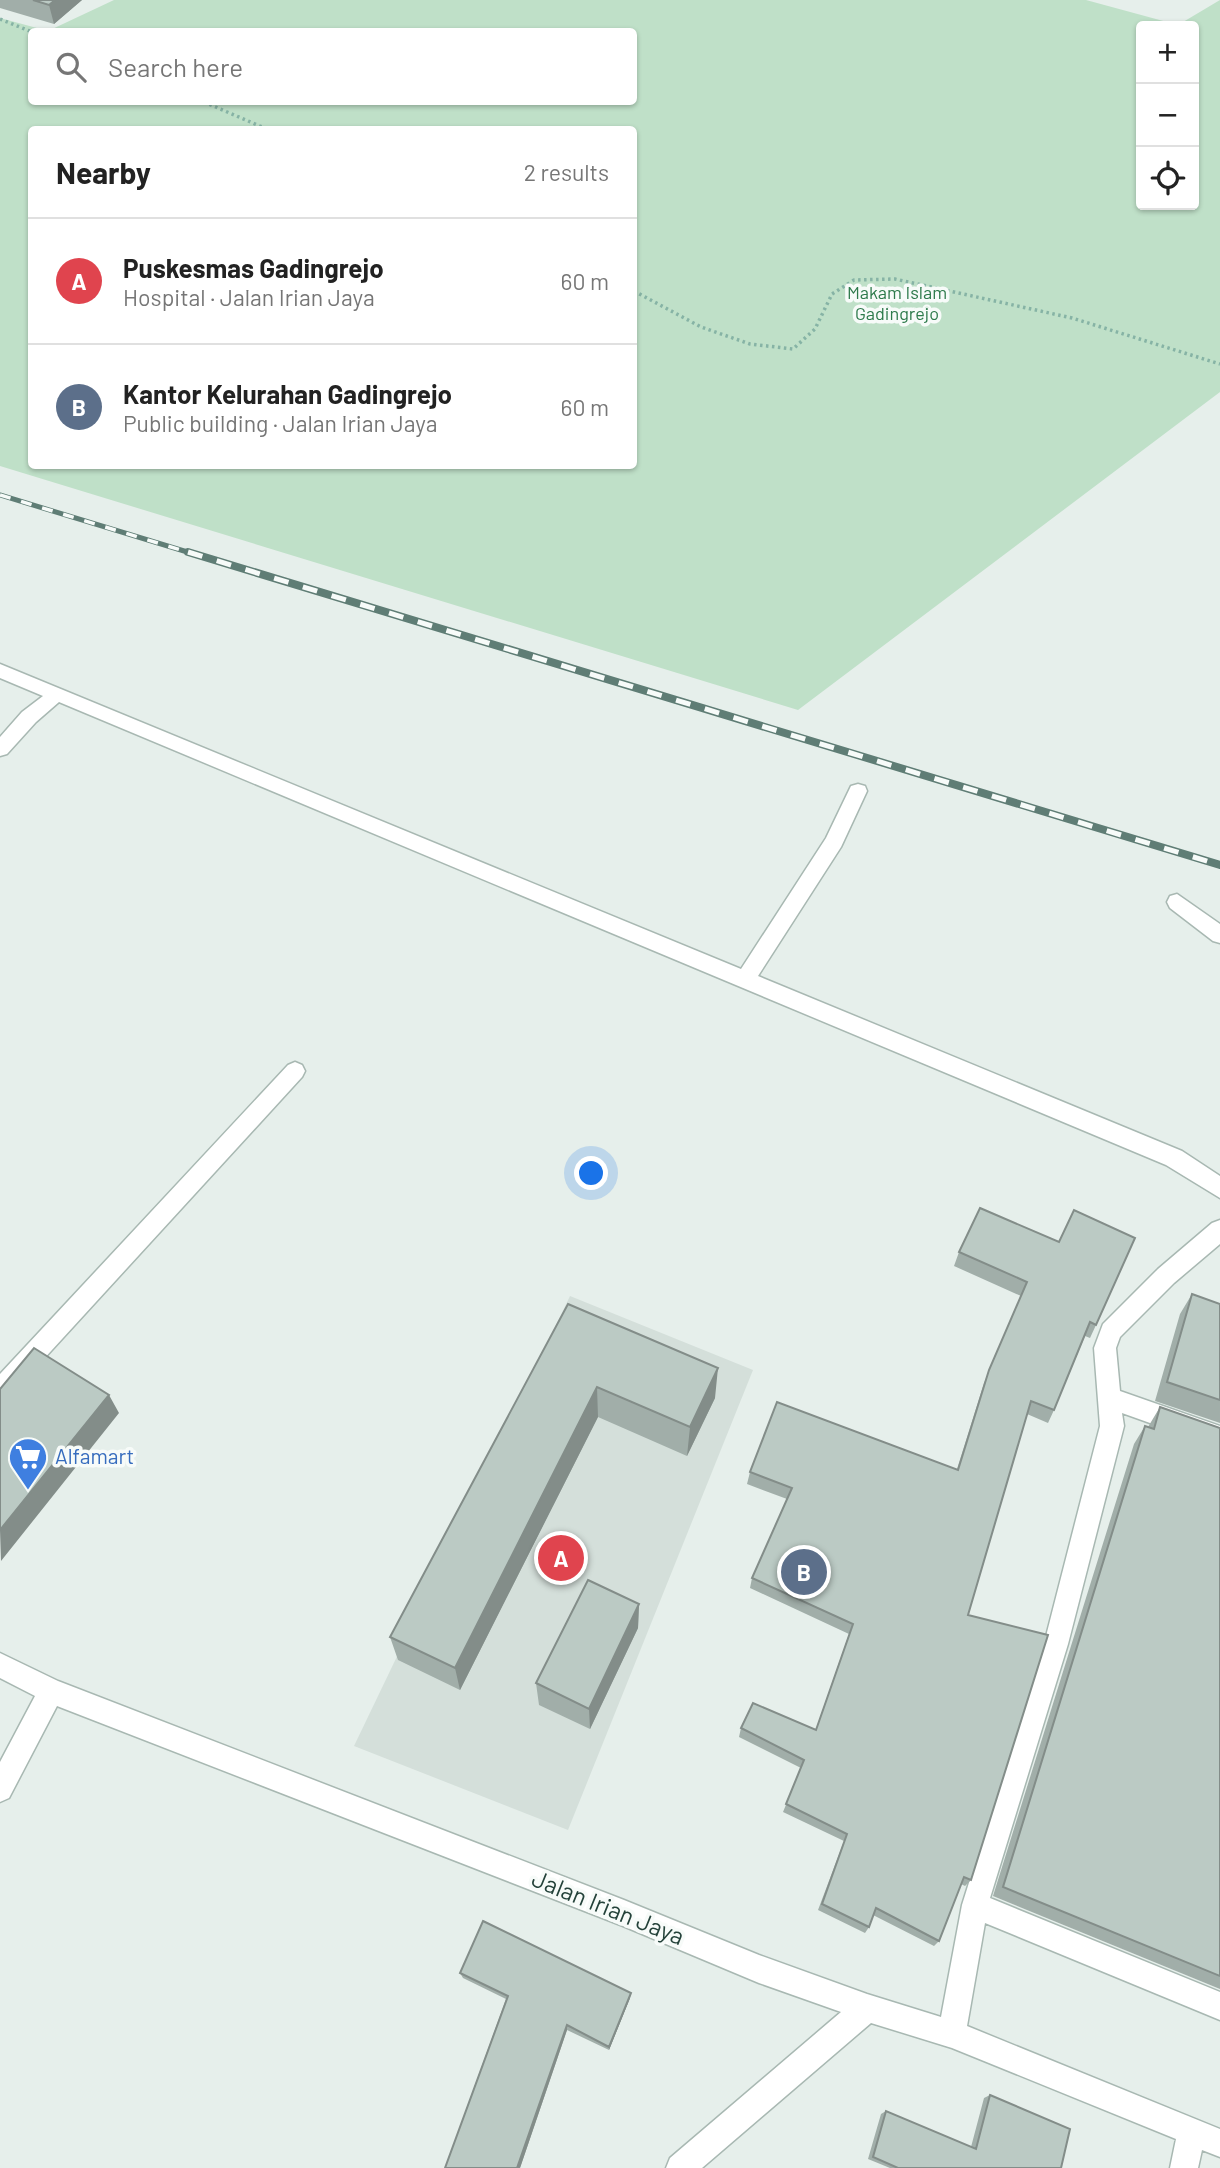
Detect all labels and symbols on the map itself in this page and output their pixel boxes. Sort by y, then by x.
park label: Makam Islam Gadingrejo [847,281,947,324]
your location [574,1156,608,1190]
supermarket icon: Alfamart [7,1436,49,1491]
place label: Alfamart [55,1443,134,1468]
pin: A [538,1532,584,1584]
pin: B [781,1546,827,1598]
street label: Jalan Irian Jaya [528,1863,689,1950]

